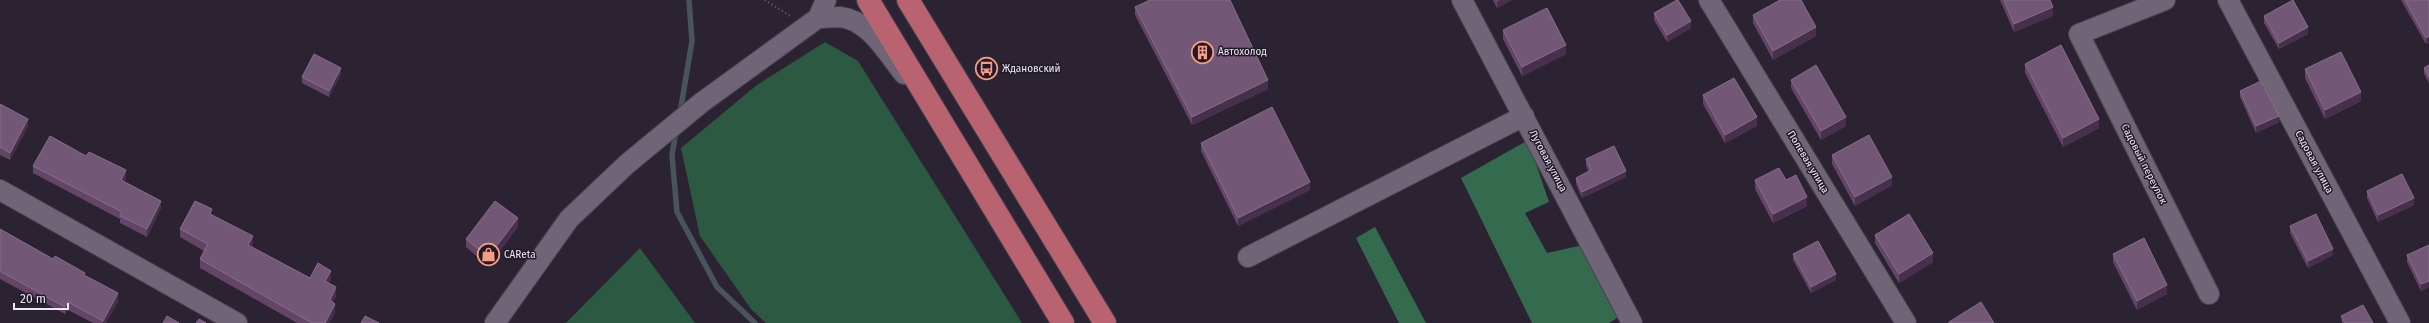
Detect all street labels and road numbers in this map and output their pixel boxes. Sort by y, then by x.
street label: Садовый переулок [2119,122,2170,207]
street label: Луговая улица [1527,128,1569,194]
street label: Полевая улица [1785,129,1831,195]
street label: Садовая улица [2292,129,2336,195]

